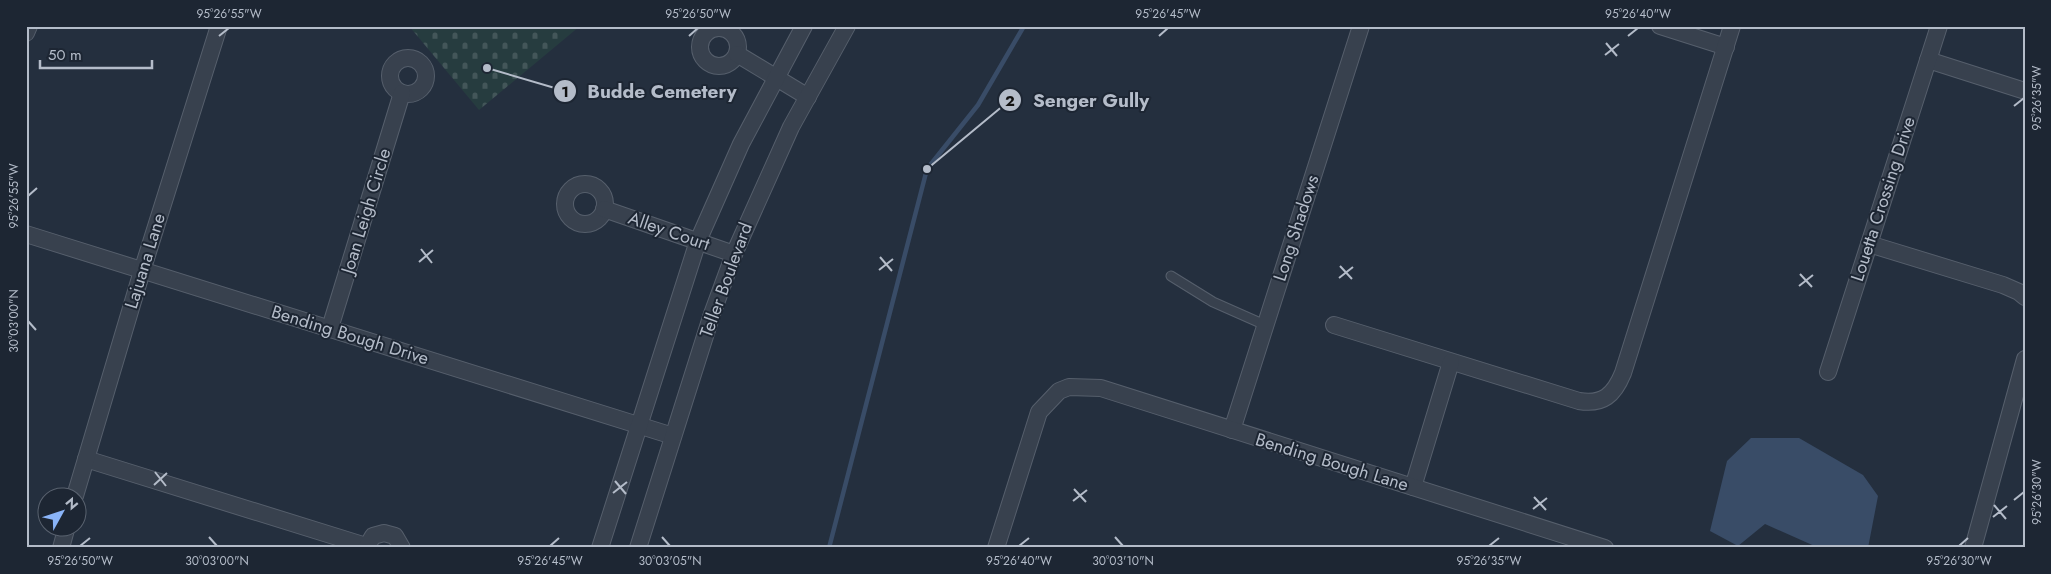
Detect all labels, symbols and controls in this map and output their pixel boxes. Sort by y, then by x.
text: 95°26'55"W [196,5,262,23]
text: 95°26'50"W [665,5,731,23]
text: 95°26'45"W [1135,5,1201,23]
text: 95°26'40"W [1605,5,1671,23]
scale bar [40,38,152,70]
text: 50 m [48,44,82,66]
text: 95°26'35"W [2028,65,2046,130]
callout: Budde Cemetery [553,74,747,108]
text: Budde Cemetery [587,78,738,105]
text: 1 [561,81,569,103]
callout: Senger Gully [998,83,1159,117]
text: Senger Gully [1033,87,1150,114]
text: 2 [1005,90,1015,112]
street label: Louetta Crossing Drive [1844,113,1922,285]
street label: Joan Leigh Circle [334,145,397,279]
text: 95°26'55"W [5,163,23,229]
street label: Long Shadows [1267,172,1325,284]
street label: Alley Court [625,205,714,257]
street label: Lajuana Lane [118,210,172,312]
street label: Teller Boulevard [693,219,759,341]
text: 30°03'00"N [5,289,23,353]
street label: Bending Bough Drive [268,299,432,371]
street label: Bending Bough Lane [1252,426,1412,498]
text: 95°26'30"W [2028,459,2046,525]
north arrow [38,486,88,536]
text: N [61,493,83,514]
text: 95°26'50"W [47,552,113,570]
text: 30°03'00"N [185,552,249,570]
text: 95°26'45"W [517,552,583,570]
text: 30°03'05"N [638,552,702,570]
text: 95°26'40"W [986,552,1052,570]
text: 30°03'10"N [1092,552,1154,570]
text: 95°26'35"W [1457,552,1522,570]
text: 95°26'30"W [1926,552,1992,570]

